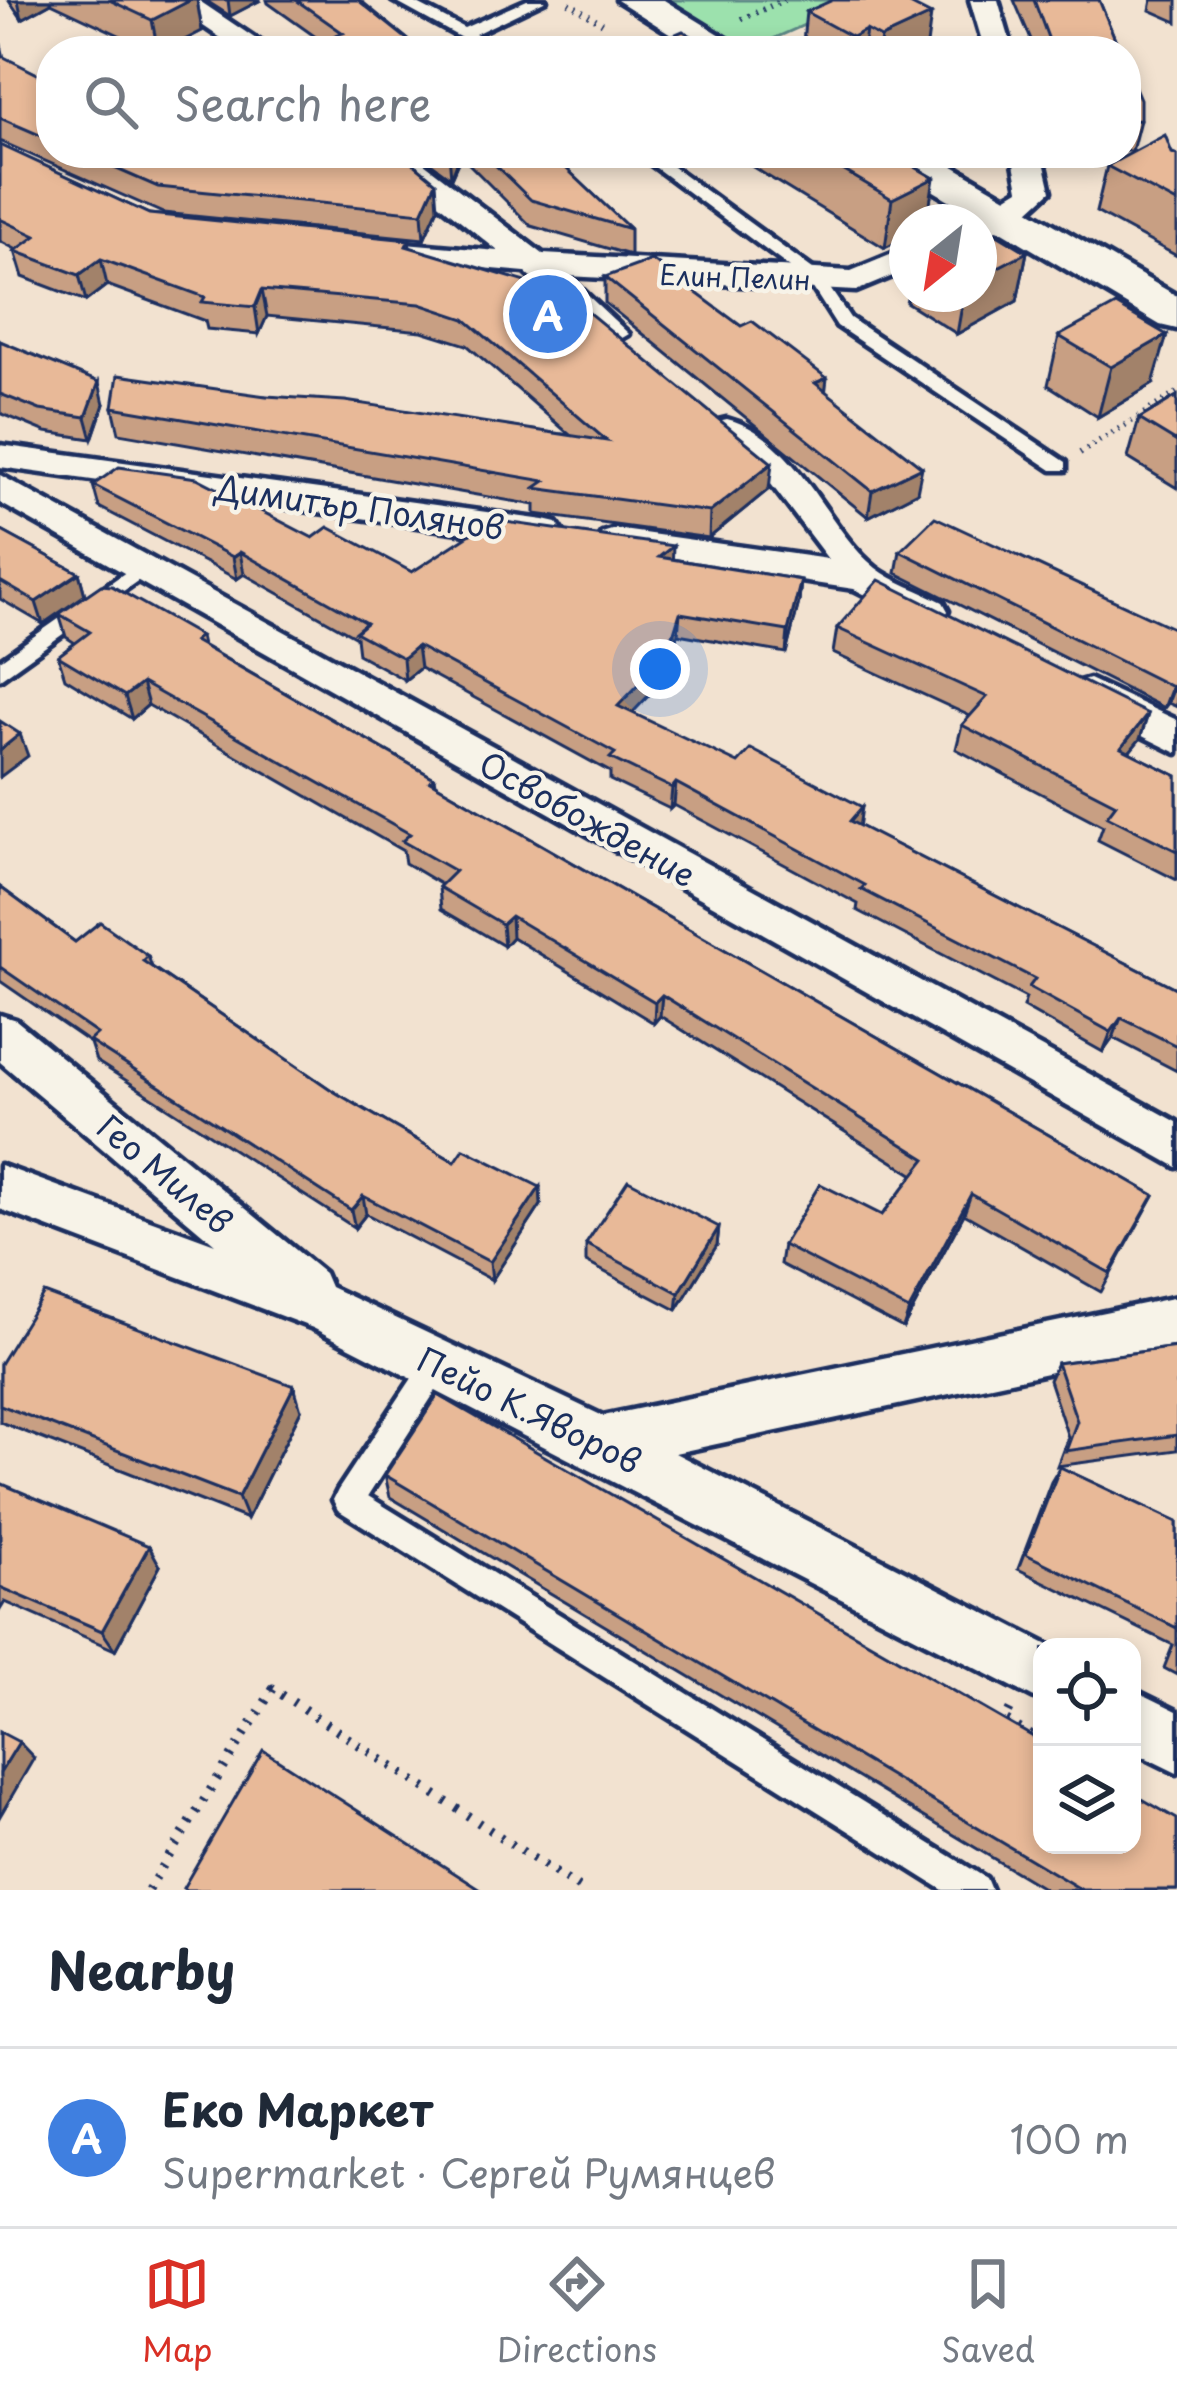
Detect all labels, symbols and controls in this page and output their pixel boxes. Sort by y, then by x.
search box [36,36,1141,168]
text: Search here [174,68,431,136]
icon: search [78,69,144,135]
north arrow [889,204,997,312]
street label: Елин Пелин [659,253,811,299]
pin: A [509,269,587,359]
street label: Димитър Полянов [211,461,508,551]
your location [630,639,690,699]
street label: Освобождение [471,738,705,898]
street label: Гео Милев [87,1101,245,1245]
street label: Пейо К.Яворов [410,1333,650,1485]
map controls [1033,1638,1141,1854]
button: locate [1033,1638,1141,1746]
button: layers [1033,1746,1141,1854]
text: Nearby [48,1930,235,2007]
text: Еко Маркет [162,2074,433,2142]
text: A [72,2108,102,2167]
text: 100 m [1010,2108,1129,2167]
text: Supermarket · Сергей Румянцев [162,2142,776,2201]
tab: Map [142,2251,213,2373]
tab: Directions [497,2251,657,2373]
tab: Saved [941,2251,1035,2373]

